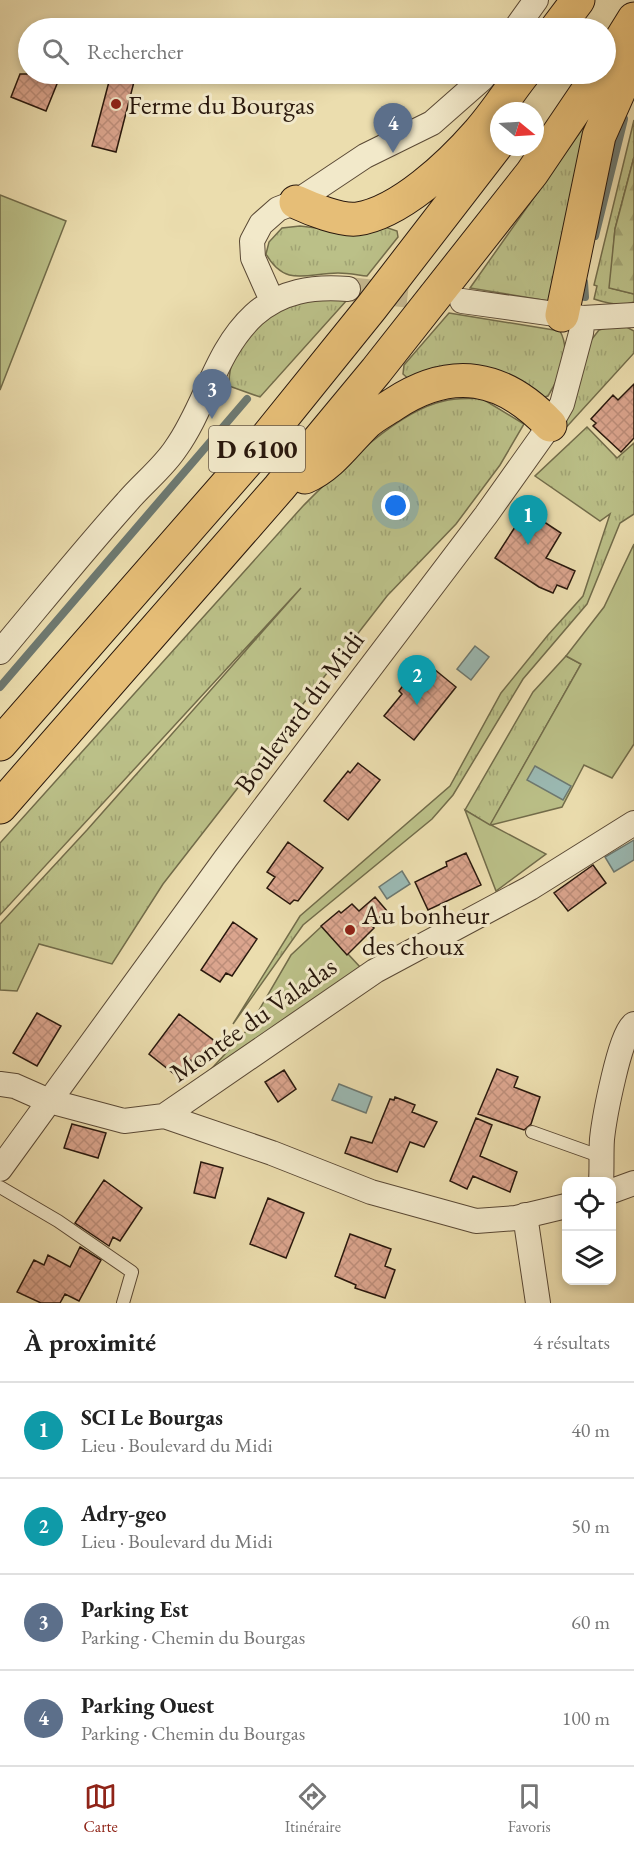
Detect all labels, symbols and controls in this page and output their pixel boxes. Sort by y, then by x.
search box [18,18,616,84]
icon: search [39,35,72,68]
text: Rechercher [87,37,183,66]
place label: Ferme du Bourgas [128,87,315,122]
marker: Ferme du Bourgas [109,97,123,111]
north arrow [490,102,544,156]
pin: 4 [374,104,412,153]
pin: 3 [192,370,232,419]
road number: D 6100 [209,426,305,472]
your location [381,491,410,520]
pin: 1 [508,496,548,545]
street label: Boulevard du Midi [226,623,372,800]
pin: 2 [398,656,436,705]
place label: Au bonheur des choux [361,897,490,963]
marker: Au bonheur des choux [343,923,357,937]
street label: Montée du Valadas [163,948,343,1090]
map controls [562,1177,616,1285]
button: locate [562,1177,616,1231]
button: layers [562,1231,616,1285]
text: À proximité [24,1325,156,1359]
text: 4 résultats [533,1329,610,1355]
text: SCI Le Bourgas [81,1403,223,1432]
text: 1 [38,1417,49,1443]
text: 40 m [571,1417,610,1443]
text: Lieu · Boulevard du Midi [81,1432,273,1458]
text: Adry-geo [81,1499,166,1528]
text: 2 [38,1513,49,1539]
text: 50 m [571,1513,610,1539]
text: Lieu · Boulevard du Midi [81,1528,273,1554]
text: Parking Est [81,1595,189,1624]
text: 3 [38,1609,49,1635]
text: 60 m [571,1609,610,1635]
text: Parking · Chemin du Bourgas [81,1624,305,1650]
text: Parking Ouest [81,1691,214,1720]
text: 4 [38,1705,49,1731]
text: 100 m [562,1705,610,1731]
text: Parking · Chemin du Bourgas [81,1720,305,1746]
tab: Carte [83,1780,118,1837]
tab: Itinéraire [285,1780,341,1837]
tab: Favoris [508,1780,551,1837]

